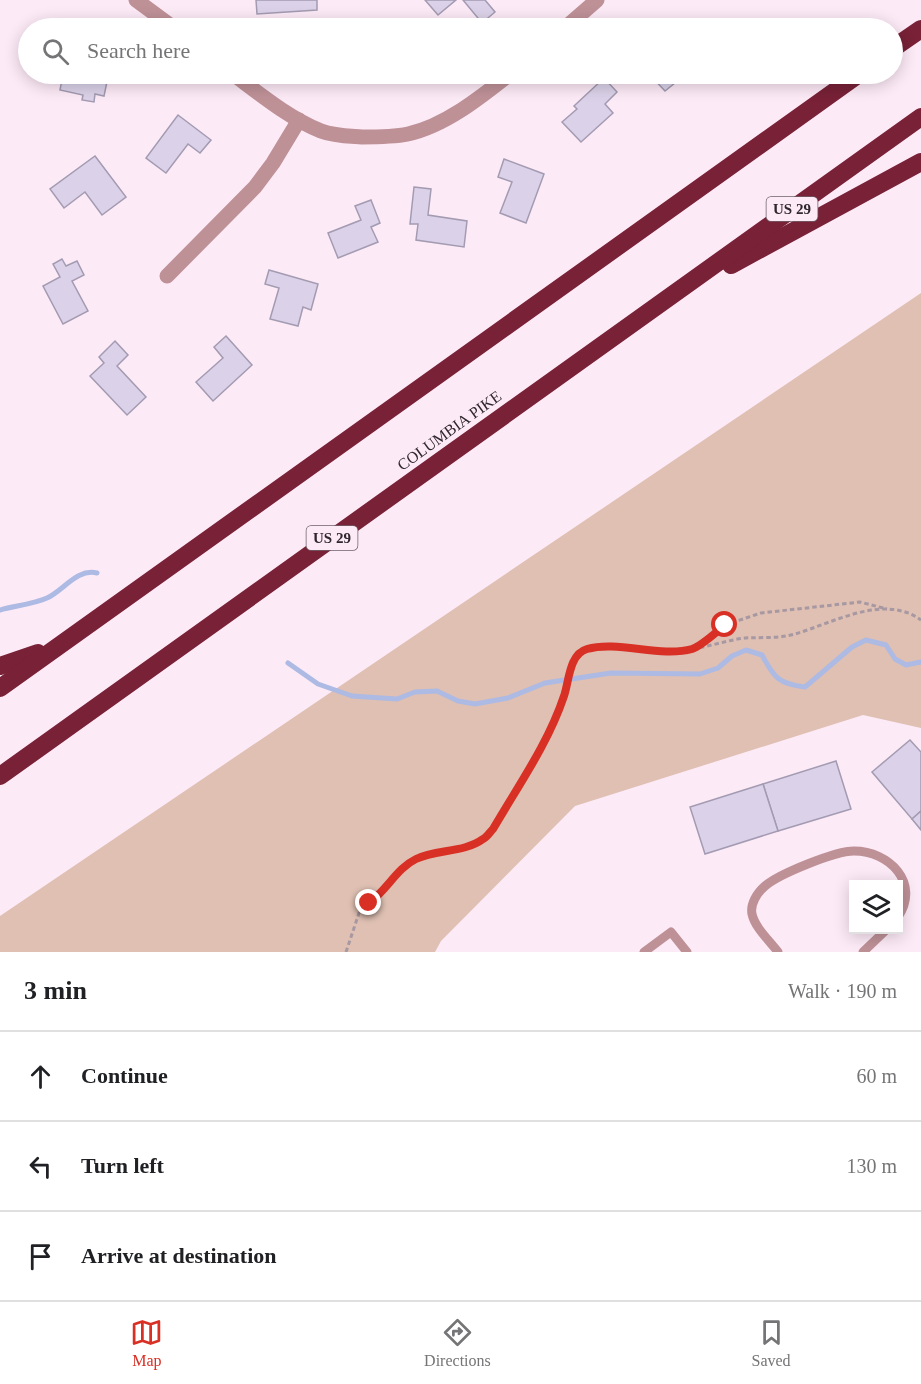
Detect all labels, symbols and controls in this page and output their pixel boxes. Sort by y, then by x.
search box [18,18,903,84]
icon: search [39,35,72,68]
text: Search here [87,38,190,63]
road number: US 29 [766,197,818,221]
street label: COLUMBIA PIKE [394,387,504,474]
road number: US 29 [306,526,358,550]
route start [711,611,737,637]
map controls [849,880,903,934]
button: layers [849,880,903,934]
route end [355,889,381,915]
text: 3 min [24,976,87,1005]
text: Walk · 190 m [788,980,897,1002]
icon: ahead [24,1060,57,1093]
text: Continue [81,1063,168,1088]
text: 60 m [856,1065,897,1087]
icon: left [24,1150,57,1183]
text: Turn left [81,1153,164,1178]
text: 130 m [846,1155,897,1177]
icon: arrive [24,1240,57,1273]
text: Arrive at destination [81,1243,277,1268]
tab: Map [130,1316,163,1370]
tab: Directions [424,1316,491,1370]
tab: Saved [751,1316,791,1370]

